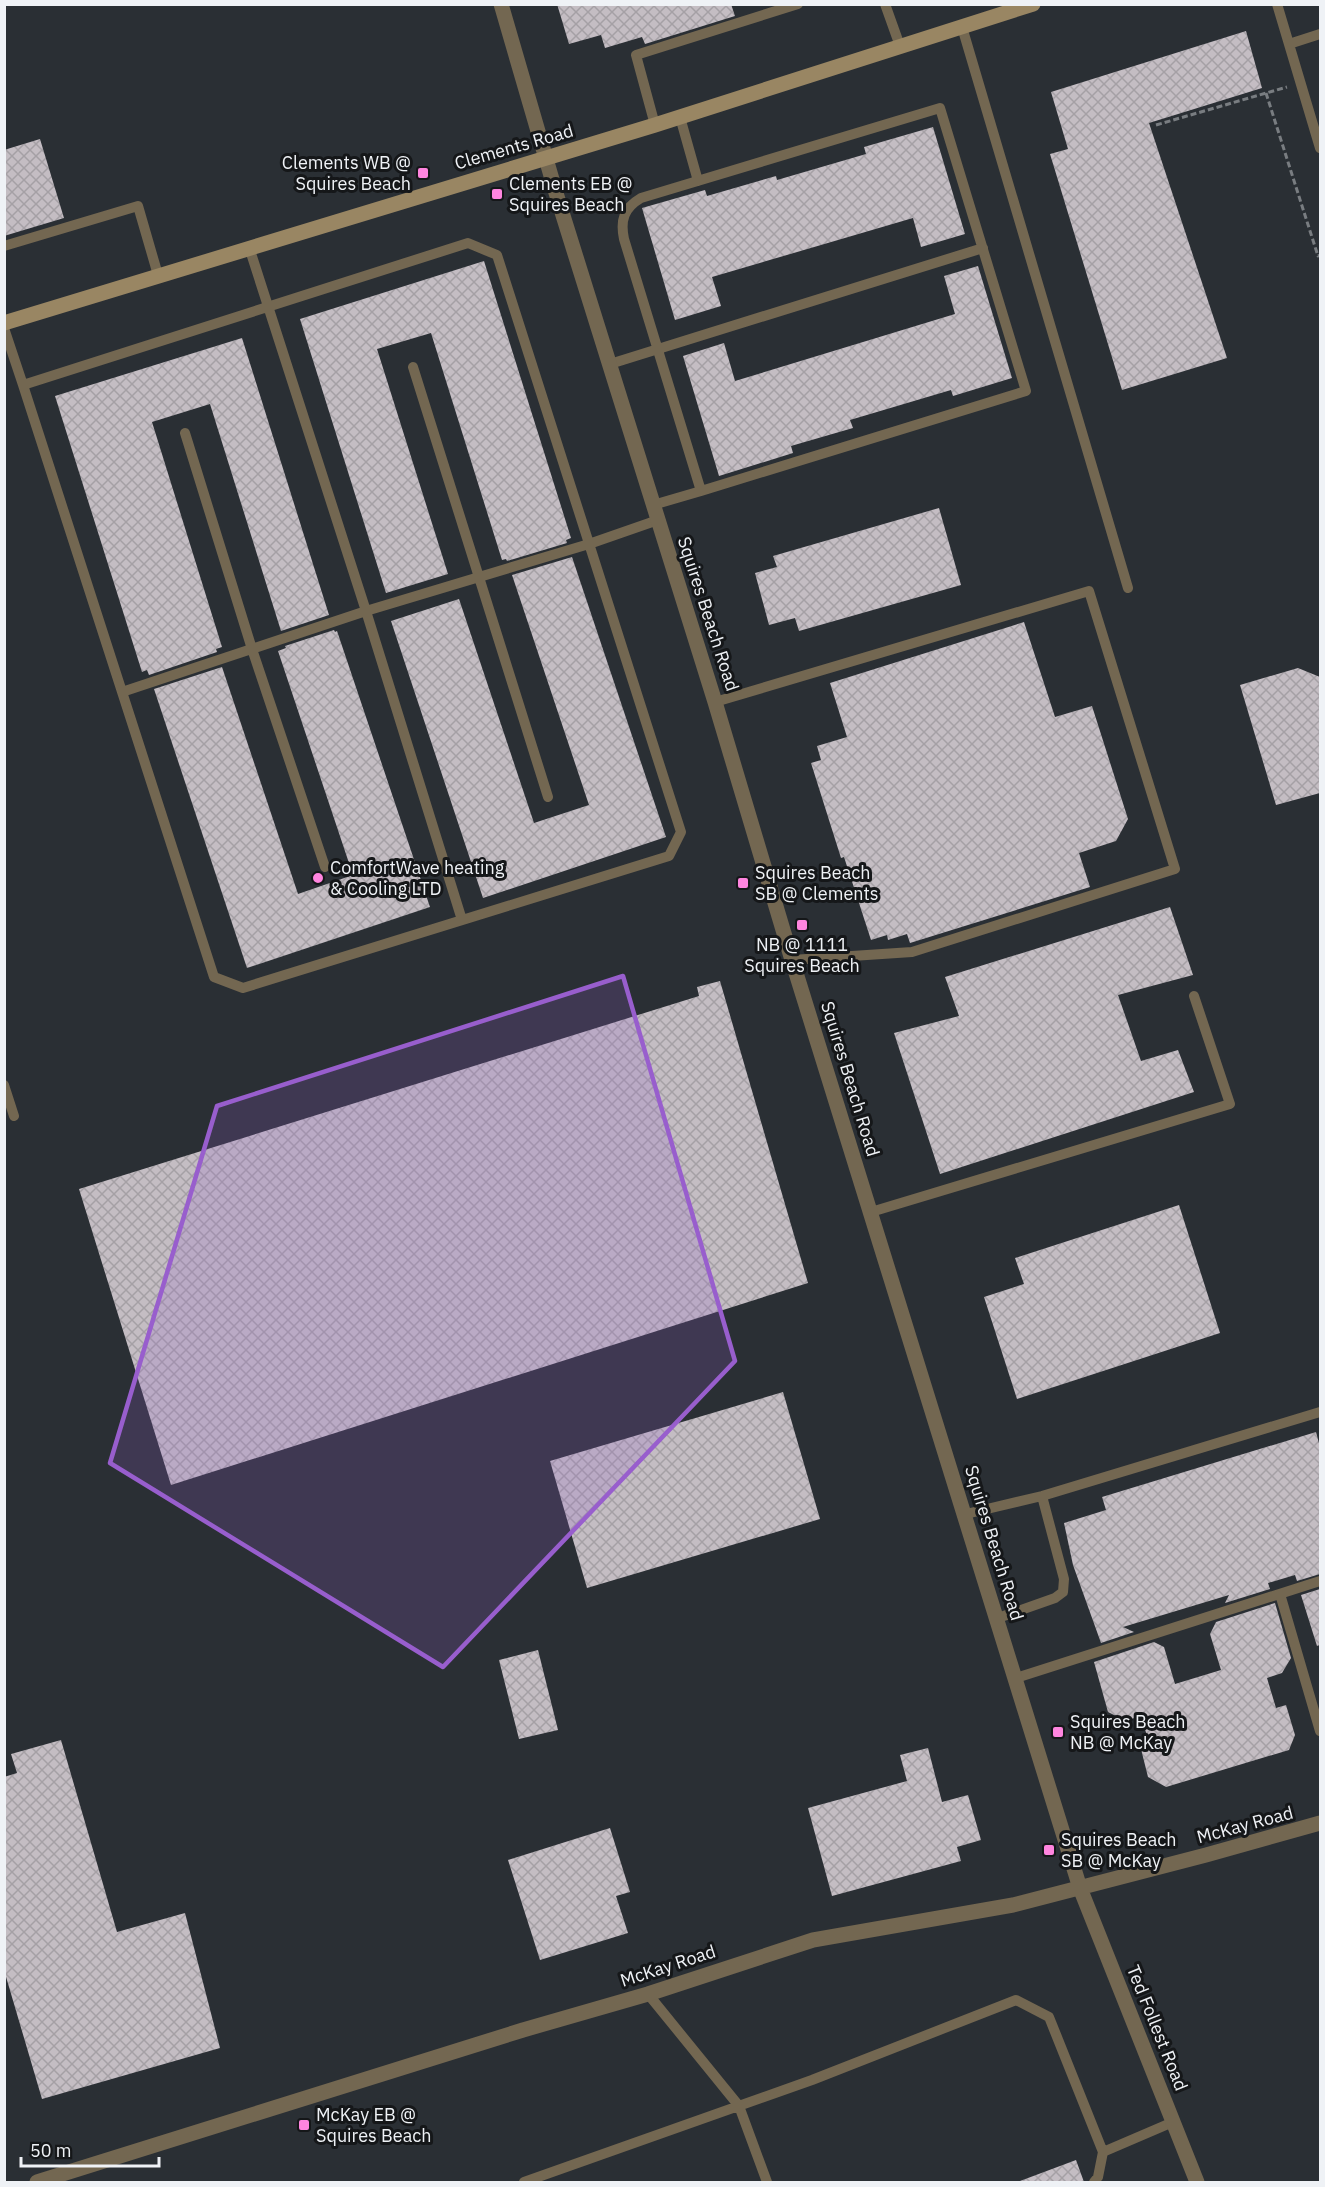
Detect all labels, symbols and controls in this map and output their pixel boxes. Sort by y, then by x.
street label: Clements Road [452,119,576,174]
place label: Clements WB @ Squires Beach [282,151,411,195]
marker: Clements WB @ Squires Beach [416,166,430,180]
place label: Clements EB @ Squires Beach [509,172,633,216]
marker: Clements EB @ Squires Beach [490,187,504,201]
street label: Squires Beach Road [673,534,744,694]
place label: ComfortWave heating & Cooling LTD [330,856,505,900]
place label: Squires Beach SB @ Clements [755,861,879,905]
marker: ComfortWave heating & Cooling LTD [311,871,325,885]
marker: Squires Beach SB @ Clements [736,876,750,890]
marker: NB @ 1111 Squires Beach [795,918,809,932]
place label: NB @ 1111 Squires Beach [744,933,860,977]
street label: Squires Beach Road [816,998,885,1159]
street label: Squires Beach Road [960,1462,1029,1623]
place label: Squires Beach NB @ McKay [1070,1710,1186,1754]
marker: Squires Beach NB @ McKay [1051,1725,1065,1739]
street label: McKay Road [1194,1801,1296,1848]
place label: Squires Beach SB @ McKay [1061,1828,1177,1872]
marker: Squires Beach SB @ McKay [1042,1843,1056,1857]
street label: McKay Road [617,1939,718,1992]
street label: Ted Follest Road [1122,1962,1193,2094]
place label: McKay EB @ Squires Beach [316,2103,432,2147]
marker: McKay EB @ Squires Beach [297,2118,311,2132]
scale bar [21,2130,159,2168]
text: 50 m [30,2139,72,2162]

